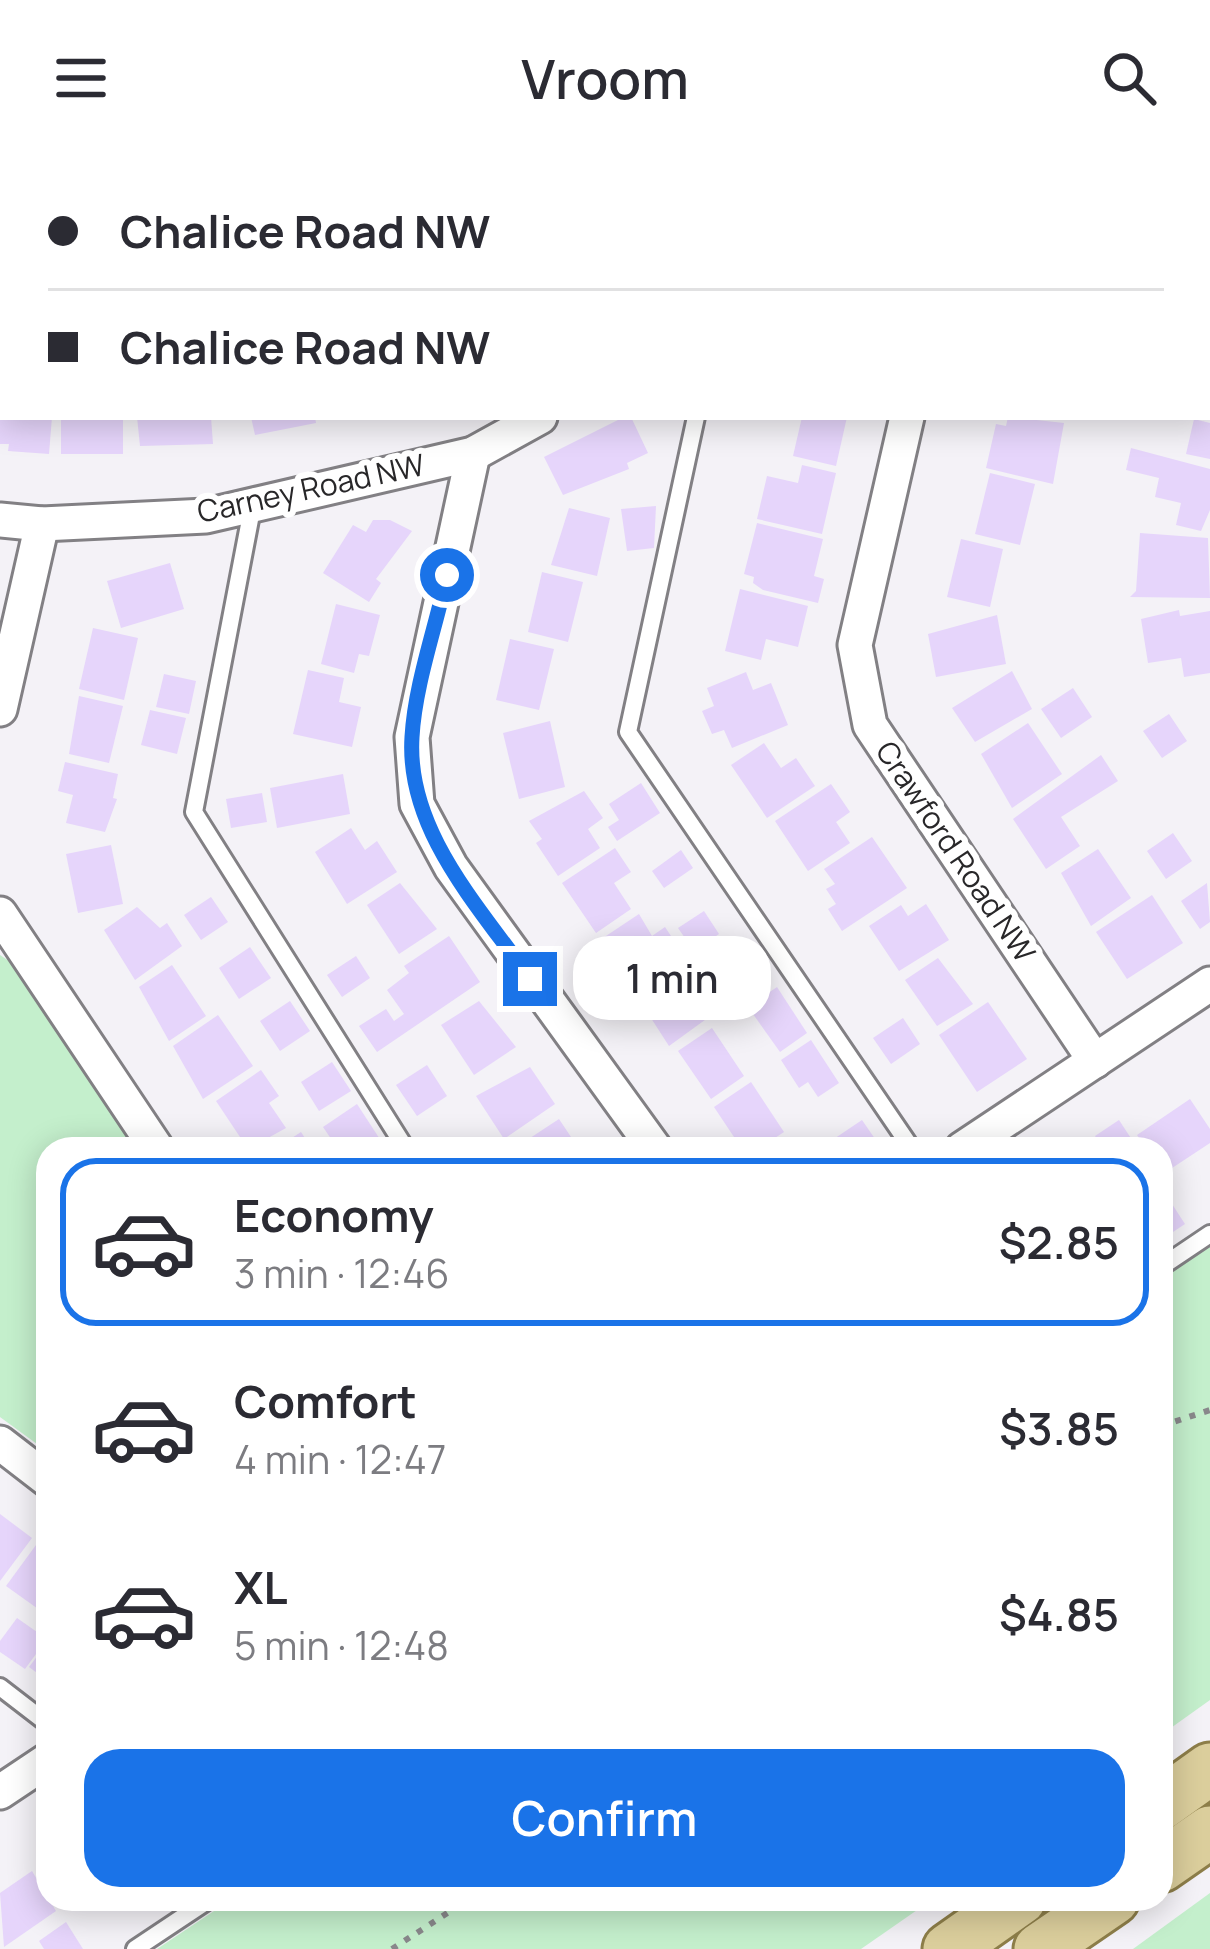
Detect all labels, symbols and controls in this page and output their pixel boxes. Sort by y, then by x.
text: Vroom [521,41,689,115]
icon: menu [48,45,114,111]
icon: search [1096,45,1162,111]
text: Chalice Road NW [120,200,490,262]
text: Chalice Road NW [120,316,490,378]
street label: Carney Road NW [193,443,428,532]
route start [420,548,474,602]
street label: Crawford Road NW [867,733,1046,970]
callout: 1 min [572,937,770,1021]
text: 1 min [626,951,718,1005]
route end [503,952,557,1006]
text: Economy [234,1184,434,1246]
icon: car [90,1188,198,1296]
text: $2.85 [999,1211,1119,1273]
text: 3 min · 12:46 [234,1246,449,1300]
text: Comfort [234,1370,417,1432]
icon: car [90,1374,198,1482]
text: $3.85 [999,1397,1119,1459]
text: 4 min · 12:47 [234,1432,446,1486]
text: XL [234,1556,288,1618]
icon: car [90,1560,198,1668]
text: $4.85 [999,1583,1119,1645]
text: 5 min · 12:48 [234,1618,449,1672]
button: Confirm [84,1749,1125,1887]

